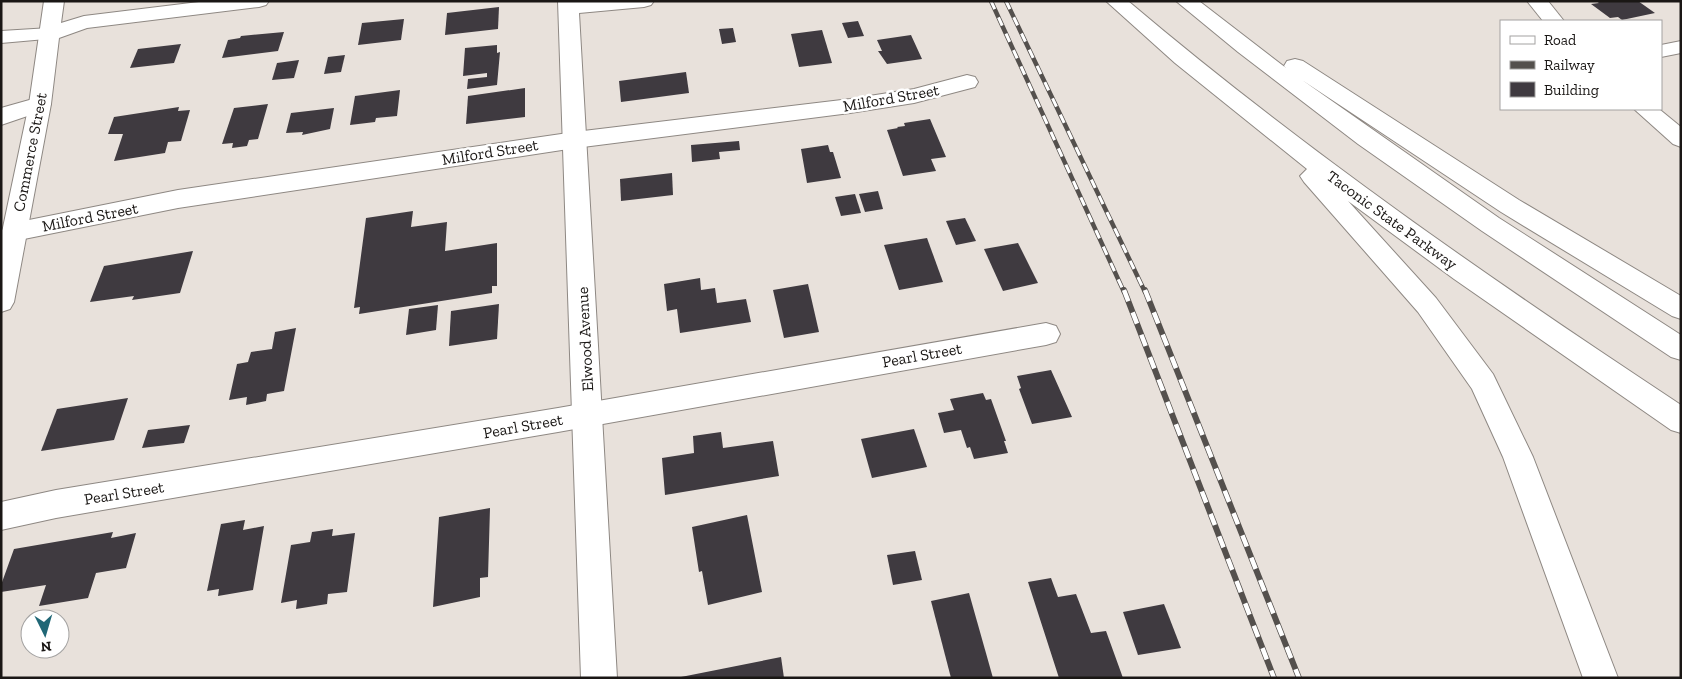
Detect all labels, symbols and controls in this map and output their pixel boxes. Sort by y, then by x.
legend [1500,20,1662,110]
text: Road [1544,31,1577,49]
text: Railway [1544,56,1595,74]
street label: Milford Street [841,80,941,116]
text: Building [1544,81,1599,99]
street label: Commerce Street [9,91,51,213]
street label: Milford Street [440,135,540,169]
street label: Taconic State Parkway [1323,166,1461,274]
street label: Milford Street [40,198,140,236]
street label: Elwood Avenue [573,286,597,392]
street label: Pearl Street [881,339,963,371]
street label: Pearl Street [482,410,564,442]
street label: Pearl Street [83,477,165,509]
north arrow [20,609,70,659]
text: N [40,638,52,655]

